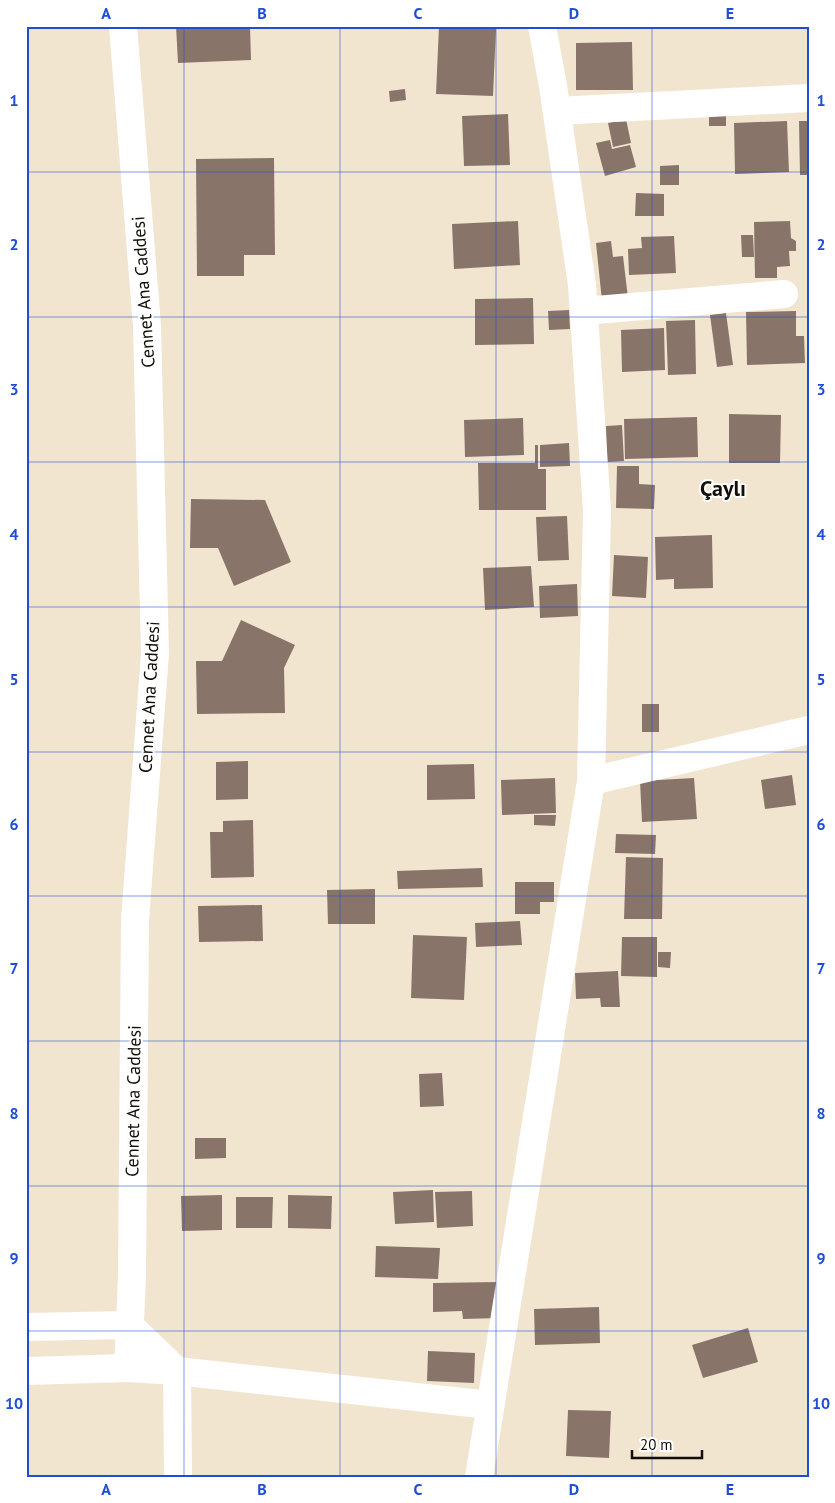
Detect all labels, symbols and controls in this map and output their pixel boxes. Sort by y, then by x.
text: A [101,3,111,23]
text: B [257,3,267,23]
text: C [414,3,423,23]
text: D [569,3,579,23]
text: E [726,3,734,23]
text: 1 [9,90,19,110]
text: 1 [816,90,826,110]
street label: Cennet Ana Caddesi [126,215,160,369]
text: 2 [9,234,19,254]
text: 2 [816,234,826,254]
text: 3 [9,379,19,399]
text: 3 [816,379,826,399]
district label: Çaylı [700,474,746,502]
text: 4 [9,524,19,544]
text: 4 [816,524,826,544]
street label: Cennet Ana Caddesi [134,621,164,773]
text: 5 [9,669,19,689]
text: 5 [816,669,826,689]
text: 6 [9,814,19,834]
text: 6 [816,814,826,834]
text: 7 [9,958,19,978]
text: 7 [816,958,826,978]
street label: Cennet Ana Caddesi [120,1025,146,1177]
text: 8 [9,1103,19,1123]
text: 8 [816,1103,826,1123]
text: 9 [9,1248,19,1268]
text: 9 [816,1248,826,1268]
text: 10 [5,1393,23,1413]
text: 10 [812,1393,830,1413]
scale bar [632,1428,702,1460]
text: 20 m [640,1435,673,1454]
text: A [101,1479,111,1499]
text: B [257,1479,267,1499]
text: C [414,1479,423,1499]
text: D [569,1479,579,1499]
text: E [726,1479,734,1499]

